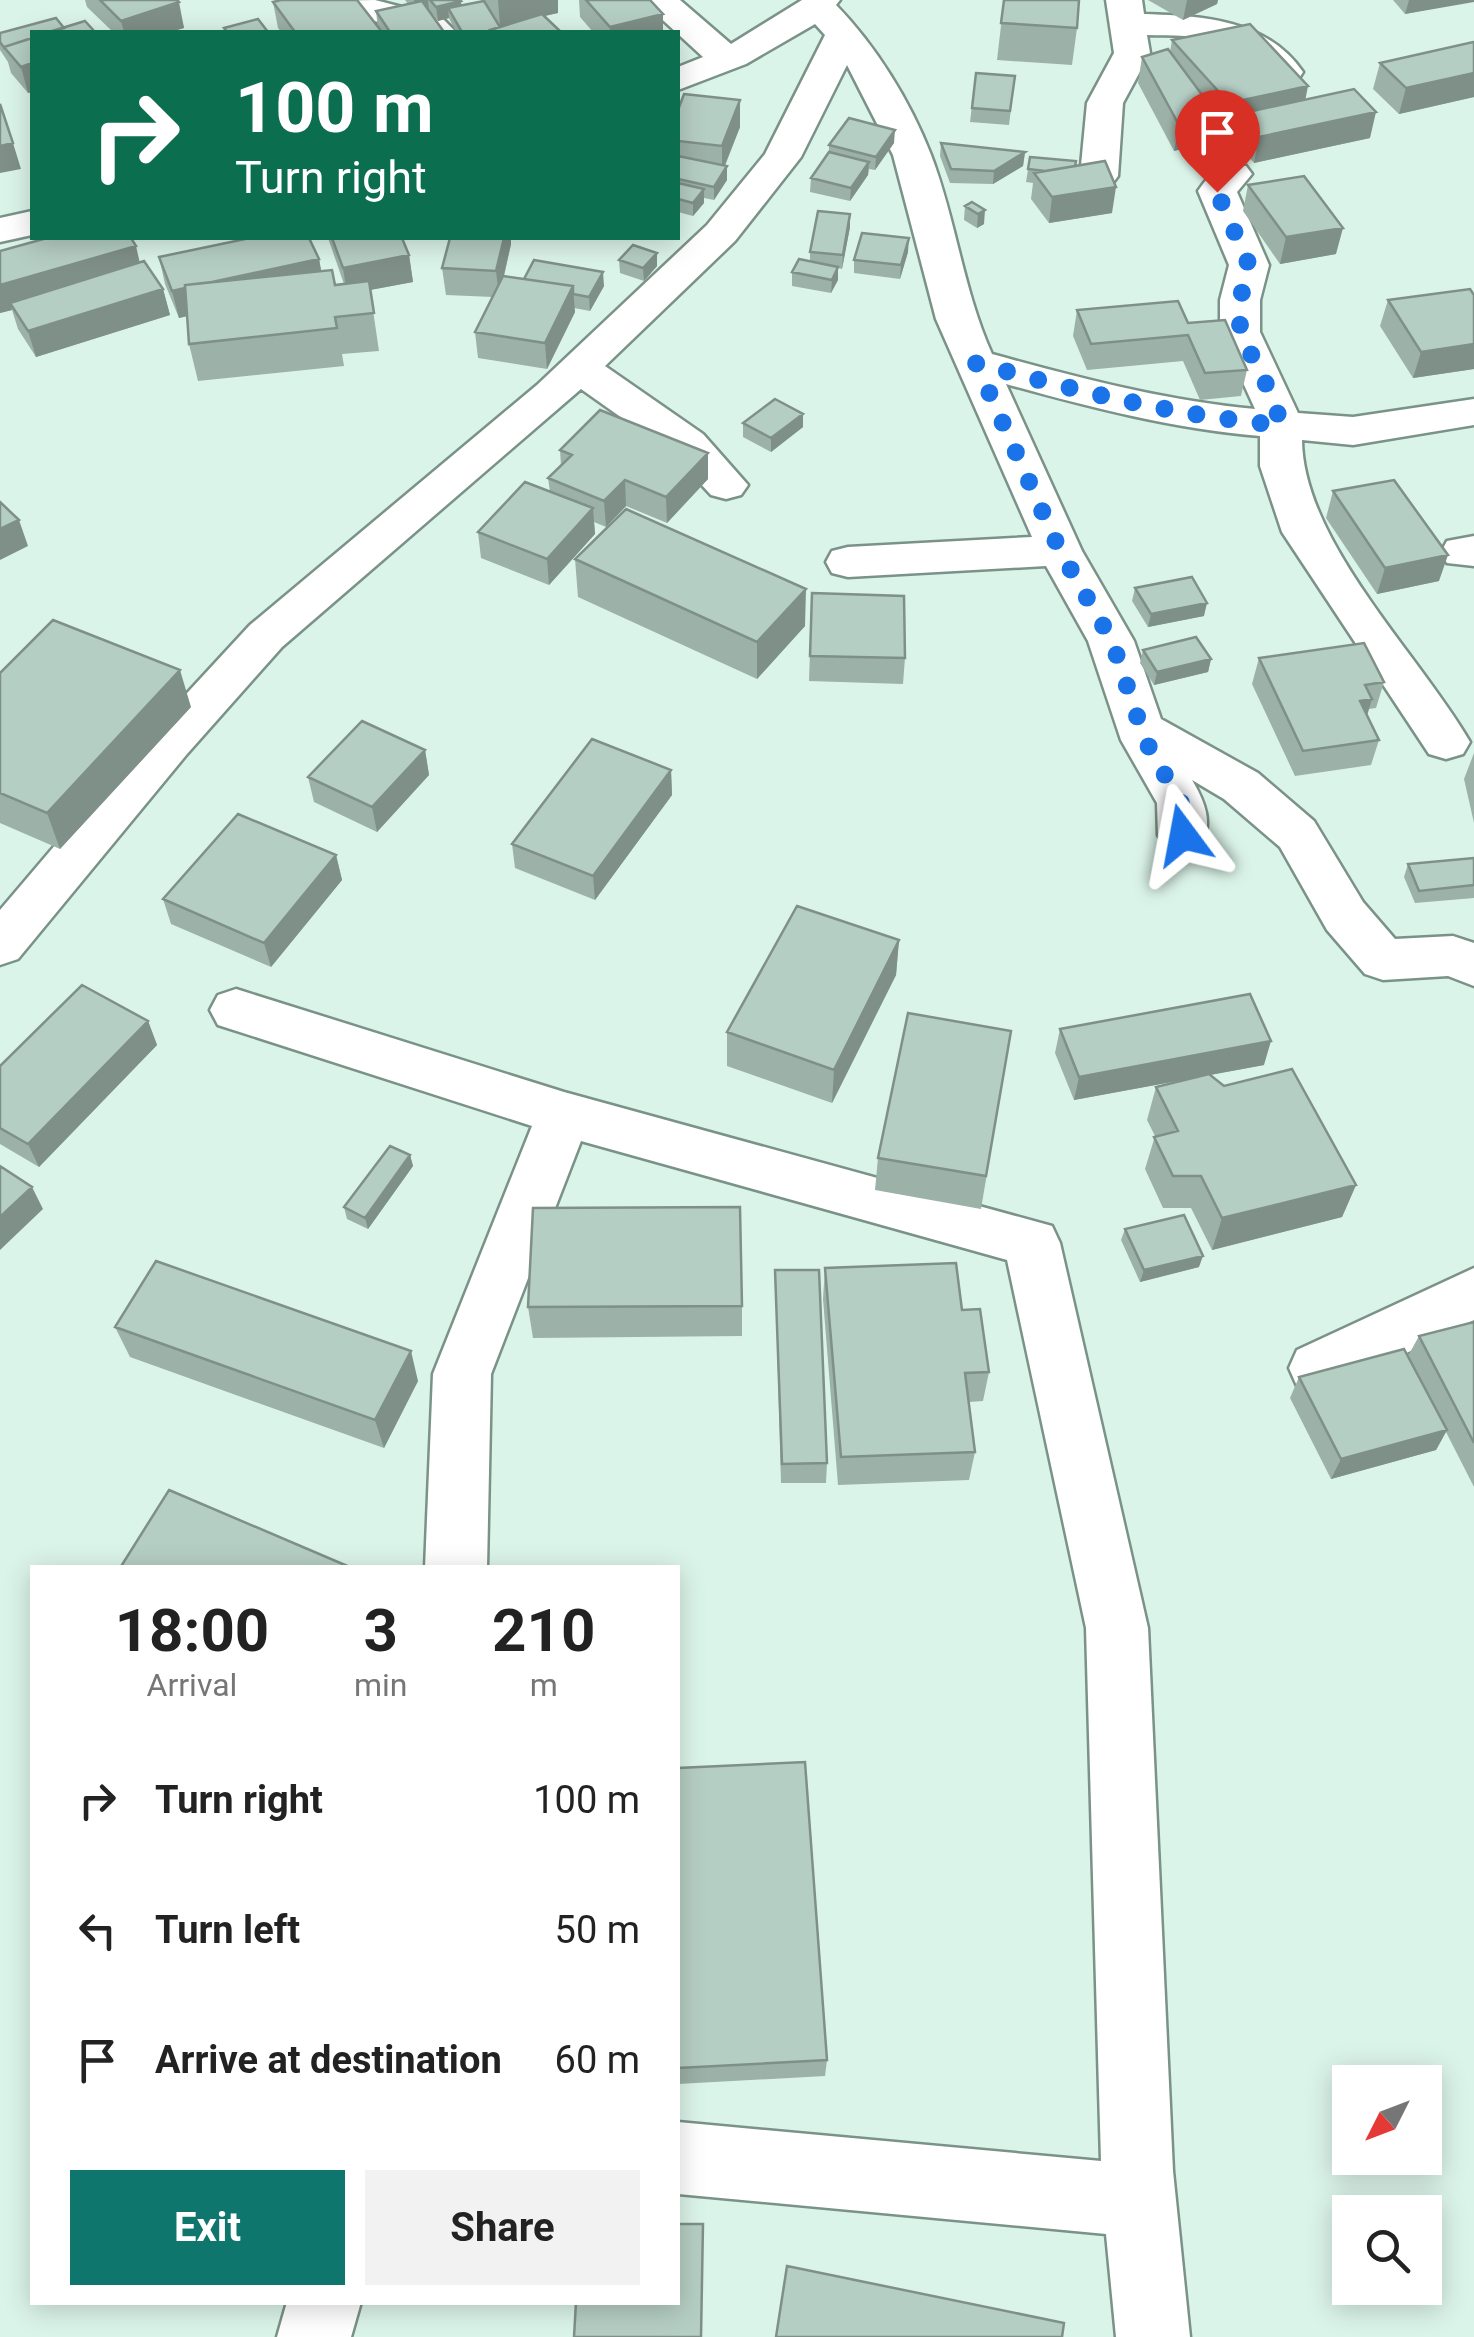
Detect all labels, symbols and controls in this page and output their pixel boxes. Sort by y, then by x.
text: 100 m [235,67,434,149]
icon: right [70,70,200,200]
pin [1175,90,1260,193]
icon: arrive [1190,105,1245,160]
text: Turn right [235,151,427,204]
position arrow [1131,783,1235,887]
text: 18:00 [115,1595,269,1666]
text: 3 [363,1595,398,1666]
text: 210 [492,1595,595,1666]
text: Arrival [147,1666,237,1704]
text: min [354,1666,407,1704]
text: m [530,1666,558,1704]
icon: right [70,1773,125,1828]
text: Turn right [155,1778,323,1822]
text: 100 m [533,1778,640,1822]
icon: left [70,1903,125,1958]
text: Turn left [155,1908,300,1952]
text: 50 m [555,1908,640,1952]
icon: arrive [70,2033,125,2088]
text: Arrive at destination [155,2038,502,2082]
text: 60 m [555,2038,640,2082]
north arrow [1332,2065,1442,2175]
map controls [1332,2065,1442,2305]
button: Exit [70,2170,345,2285]
button: Share [365,2170,640,2285]
button: search [1332,2195,1442,2305]

